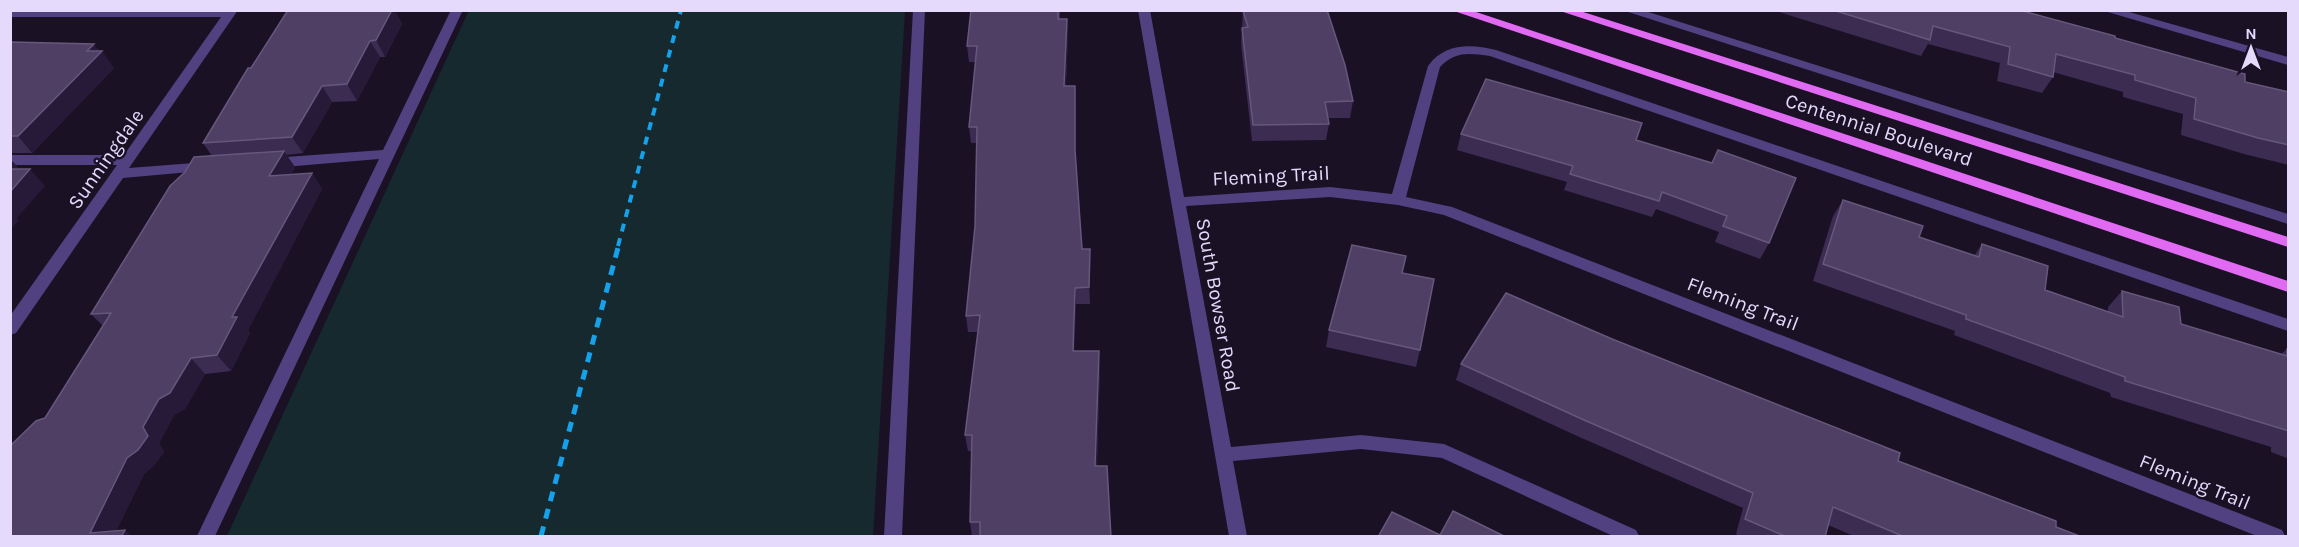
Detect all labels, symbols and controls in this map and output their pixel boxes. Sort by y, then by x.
north arrow [2221,18,2281,78]
text: N [2245,24,2257,43]
street label: Centennial Boulevard [1783,89,1975,171]
street label: Sunningdale [63,105,149,213]
street label: Fleming Trail [1212,161,1330,191]
street label: South Bowser Road [1191,216,1245,394]
street label: Fleming Trail [1684,272,1802,336]
street label: Fleming Trail [2136,449,2254,515]

